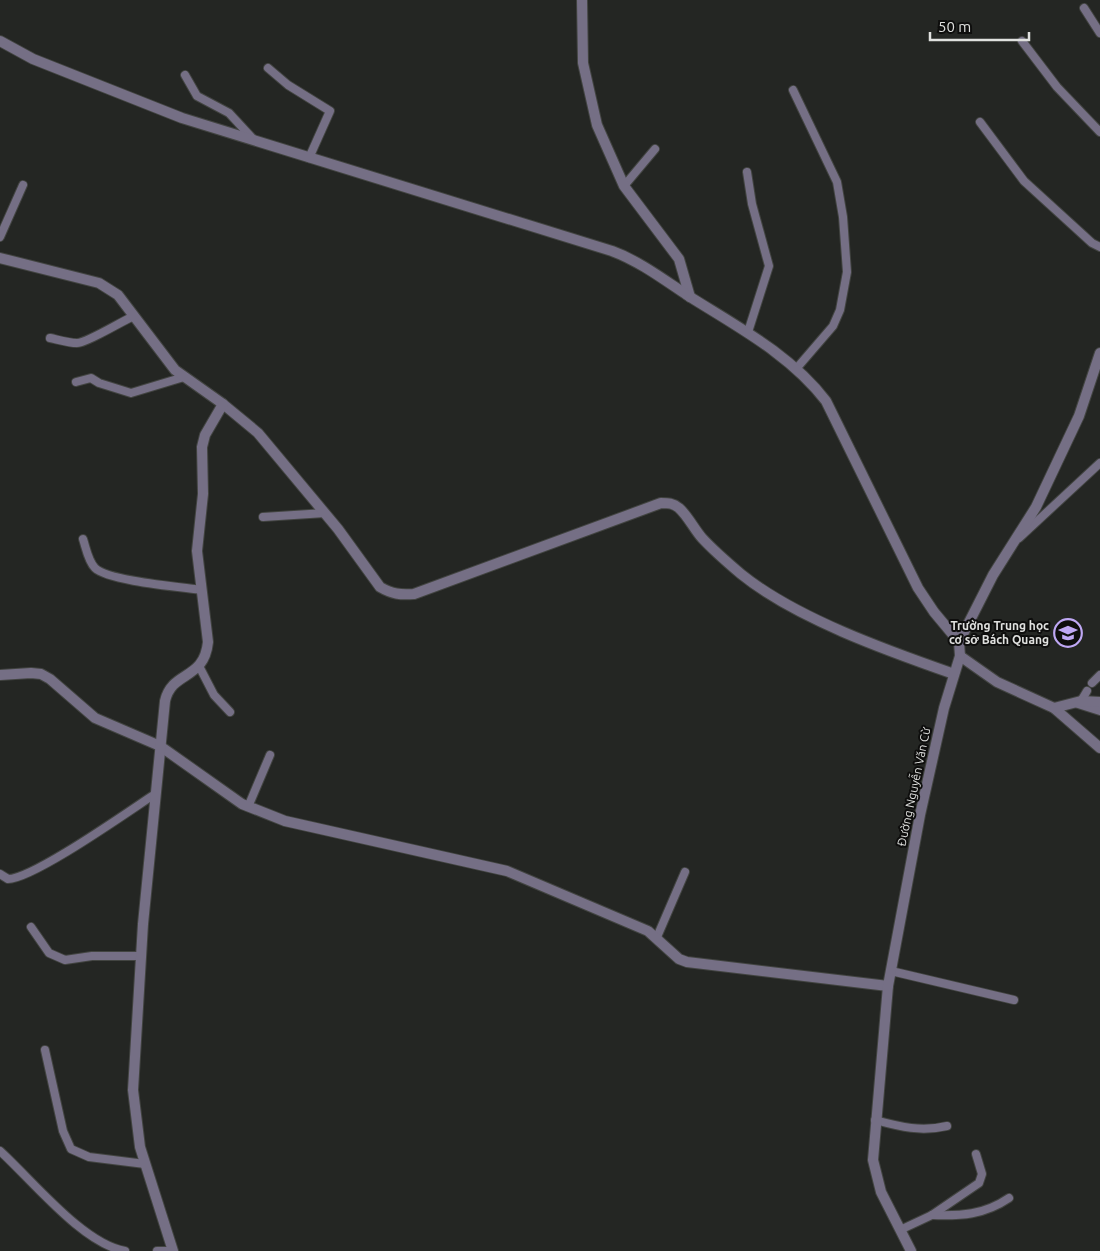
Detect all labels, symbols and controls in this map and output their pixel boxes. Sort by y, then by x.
scale bar [930,10,1029,42]
text: 50 m [938,18,971,35]
school or university icon: Trường Trung học cơ sở Bách Quang [1053,618,1083,648]
place label: Trường Trung học cơ sở Bách Quang [949,619,1049,646]
street label: Đường Nguyễn Văn Cừ [895,725,933,847]

